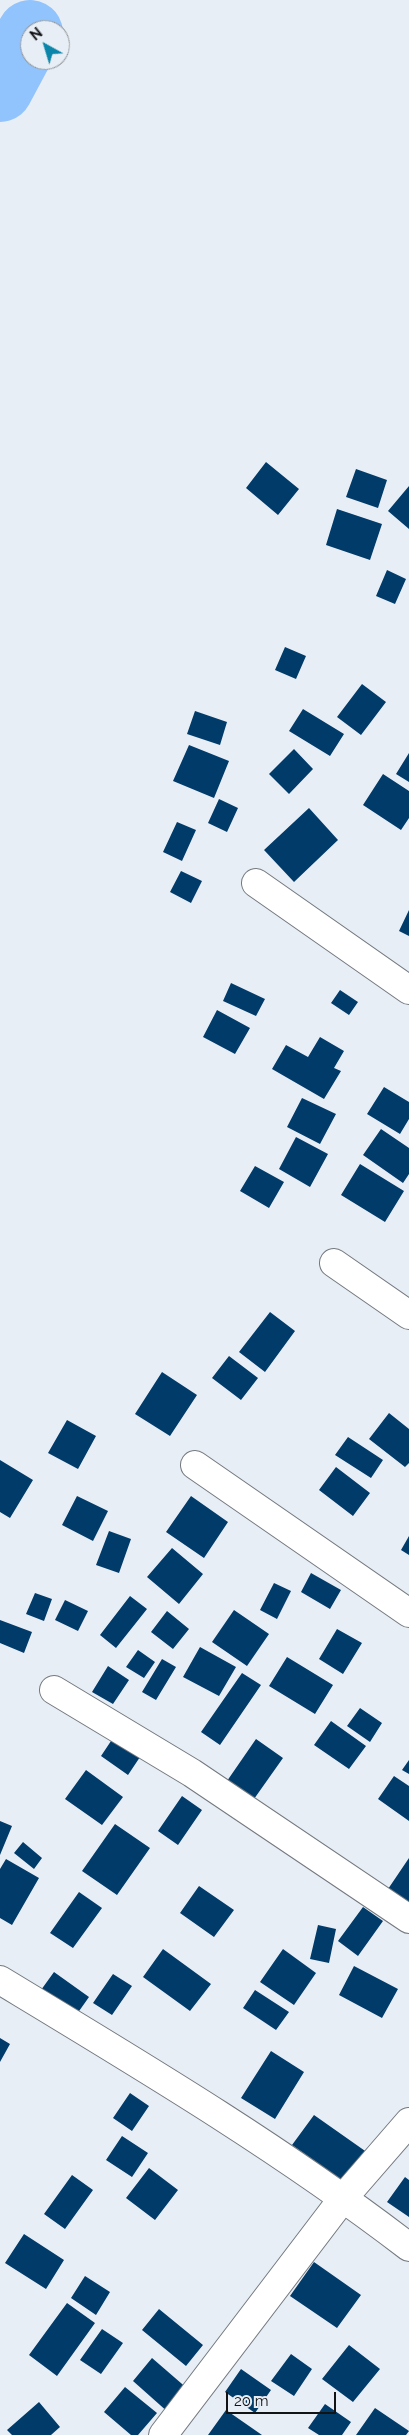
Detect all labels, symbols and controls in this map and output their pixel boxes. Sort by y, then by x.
north arrow [20,20,70,70]
text: N [27,25,45,44]
scale bar [229,2382,339,2414]
text: 20 m [234,2392,269,2410]

